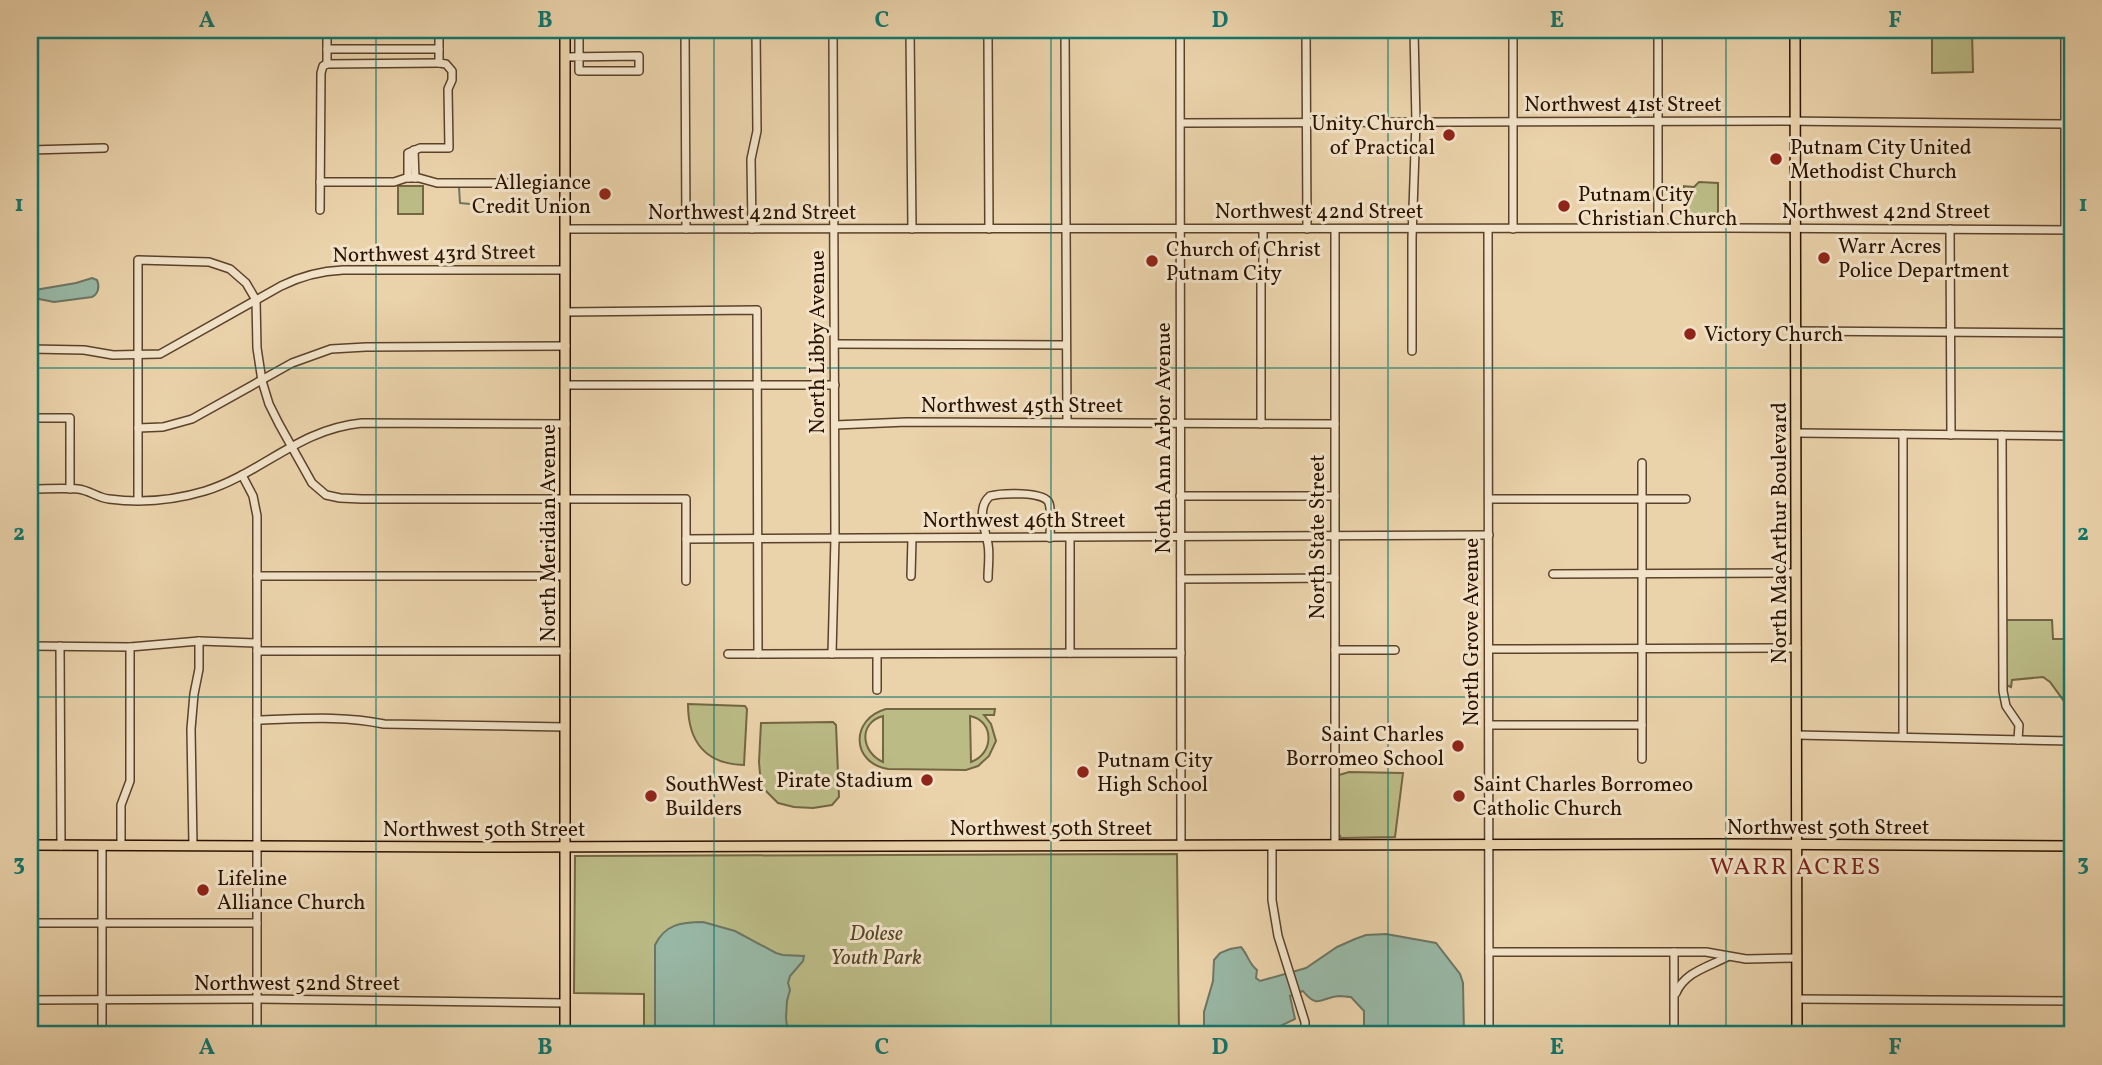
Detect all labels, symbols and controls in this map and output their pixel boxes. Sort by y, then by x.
text: A [199,5,215,37]
text: B [537,5,553,37]
text: C [875,5,889,37]
text: D [1212,5,1229,37]
text: E [1550,5,1564,37]
text: F [1888,5,1902,37]
street label: Northwest 41st Street [1524,91,1722,120]
place label: Unity Church of Practical [1311,110,1435,163]
marker: Unity Church of Practical [1441,127,1457,143]
place label: Putnam City United Methodist Church [1790,134,1972,187]
marker: Putnam City United Methodist Church [1768,151,1784,167]
place label: Allegiance Credit Union [472,169,591,222]
place label: Putnam City Christian Church [1578,181,1737,234]
marker: Allegiance Credit Union [597,186,613,202]
text: 1 [14,189,24,221]
text: 1 [2078,189,2088,221]
street label: Northwest 42nd Street [1215,198,1423,227]
marker: Putnam City Christian Church [1556,198,1572,214]
street label: Northwest 42nd Street [1782,198,1990,227]
street label: Northwest 42nd Street [648,199,856,228]
place label: Warr Acres Police Department [1838,233,2009,286]
place label: Church of Christ Putnam City [1166,236,1321,289]
street label: Northwest 43rd Street [332,238,536,271]
street label: North Libby Avenue [804,250,833,434]
marker: Warr Acres Police Department [1816,250,1832,266]
marker: Church of Christ Putnam City [1144,253,1160,269]
place label: Victory Church [1704,321,1843,350]
street label: North Ann Arbor Avenue [1150,322,1179,554]
marker: Victory Church [1682,326,1698,342]
street label: Northwest 45th Street [921,392,1123,421]
street label: North MacArthur Boulevard [1766,402,1795,664]
street label: North Meridian Avenue [535,424,564,642]
street label: North State Street [1304,454,1333,620]
street label: Northwest 46th Street [922,507,1126,536]
text: 2 [13,518,25,550]
text: 2 [2077,518,2089,550]
street label: North Grove Avenue [1458,538,1487,726]
place label: Saint Charles Borromeo School [1286,721,1444,774]
marker: Saint Charles Borromeo School [1450,738,1466,754]
place label: Putnam City High School [1097,747,1214,800]
marker: Putnam City High School [1075,764,1091,780]
place label: Pirate Stadium [776,767,913,796]
place label: SouthWest Builders [665,771,764,824]
place label: Saint Charles Borromeo Catholic Church [1473,771,1693,824]
marker: Pirate Stadium [919,772,935,788]
marker: SouthWest Builders [643,788,659,804]
marker: Saint Charles Borromeo Catholic Church [1451,788,1467,804]
street label: Northwest 50th Street [1727,814,1929,843]
street label: Northwest 50th Street [950,815,1152,844]
street label: Northwest 50th Street [383,816,585,845]
text: 3 [13,848,25,880]
text: 3 [2077,848,2089,880]
district label: WARR ACRES [1710,851,1882,885]
place label: Lifeline Alliance Church [217,865,365,918]
marker: Lifeline Alliance Church [195,882,211,898]
park label: Dolese Youth Park [830,920,922,973]
street label: Northwest 52nd Street [194,970,400,999]
text: A [199,1032,215,1064]
text: B [537,1032,553,1064]
text: C [875,1032,889,1064]
text: D [1212,1032,1229,1064]
text: E [1550,1032,1564,1064]
text: F [1888,1032,1902,1064]

